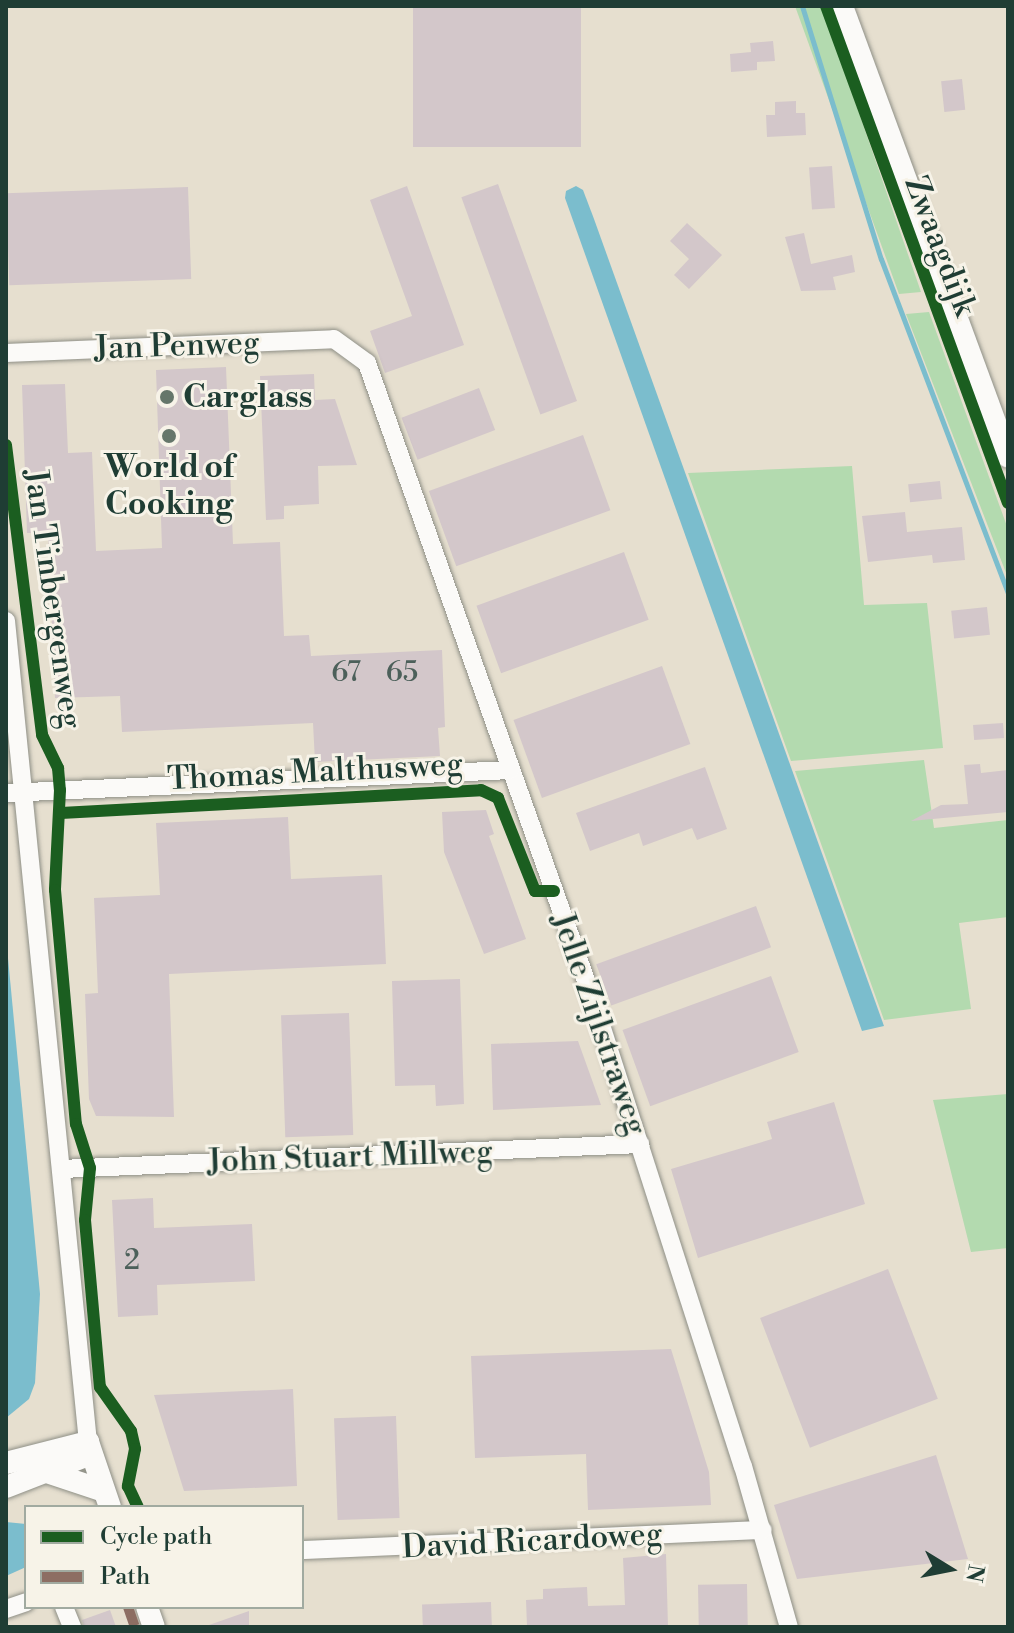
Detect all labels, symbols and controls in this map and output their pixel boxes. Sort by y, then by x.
street label: Zwaagdijk [896,171,984,321]
street label: Jan Penweg [94,324,260,368]
place label: Carglass [183,378,312,416]
marker: Carglass [158,388,176,406]
marker: World of Cooking [160,427,178,445]
place label: World of Cooking [104,449,234,524]
street label: Jan Tinbergenweg [16,467,90,731]
house number: 67 [331,656,361,690]
house number: 65 [386,656,418,690]
street label: Thomas Malthusweg [166,745,464,799]
street label: Jelle Zijlstraweg [543,908,655,1140]
street label: John Stuart Millweg [207,1133,493,1181]
house number: 2 [124,1244,140,1278]
legend [24,1505,304,1609]
street label: David Ricardoweg [401,1515,663,1567]
text: Cycle path [100,1522,212,1552]
north arrow [910,1529,990,1609]
text: Path [100,1562,150,1592]
text: N [959,1562,989,1584]

